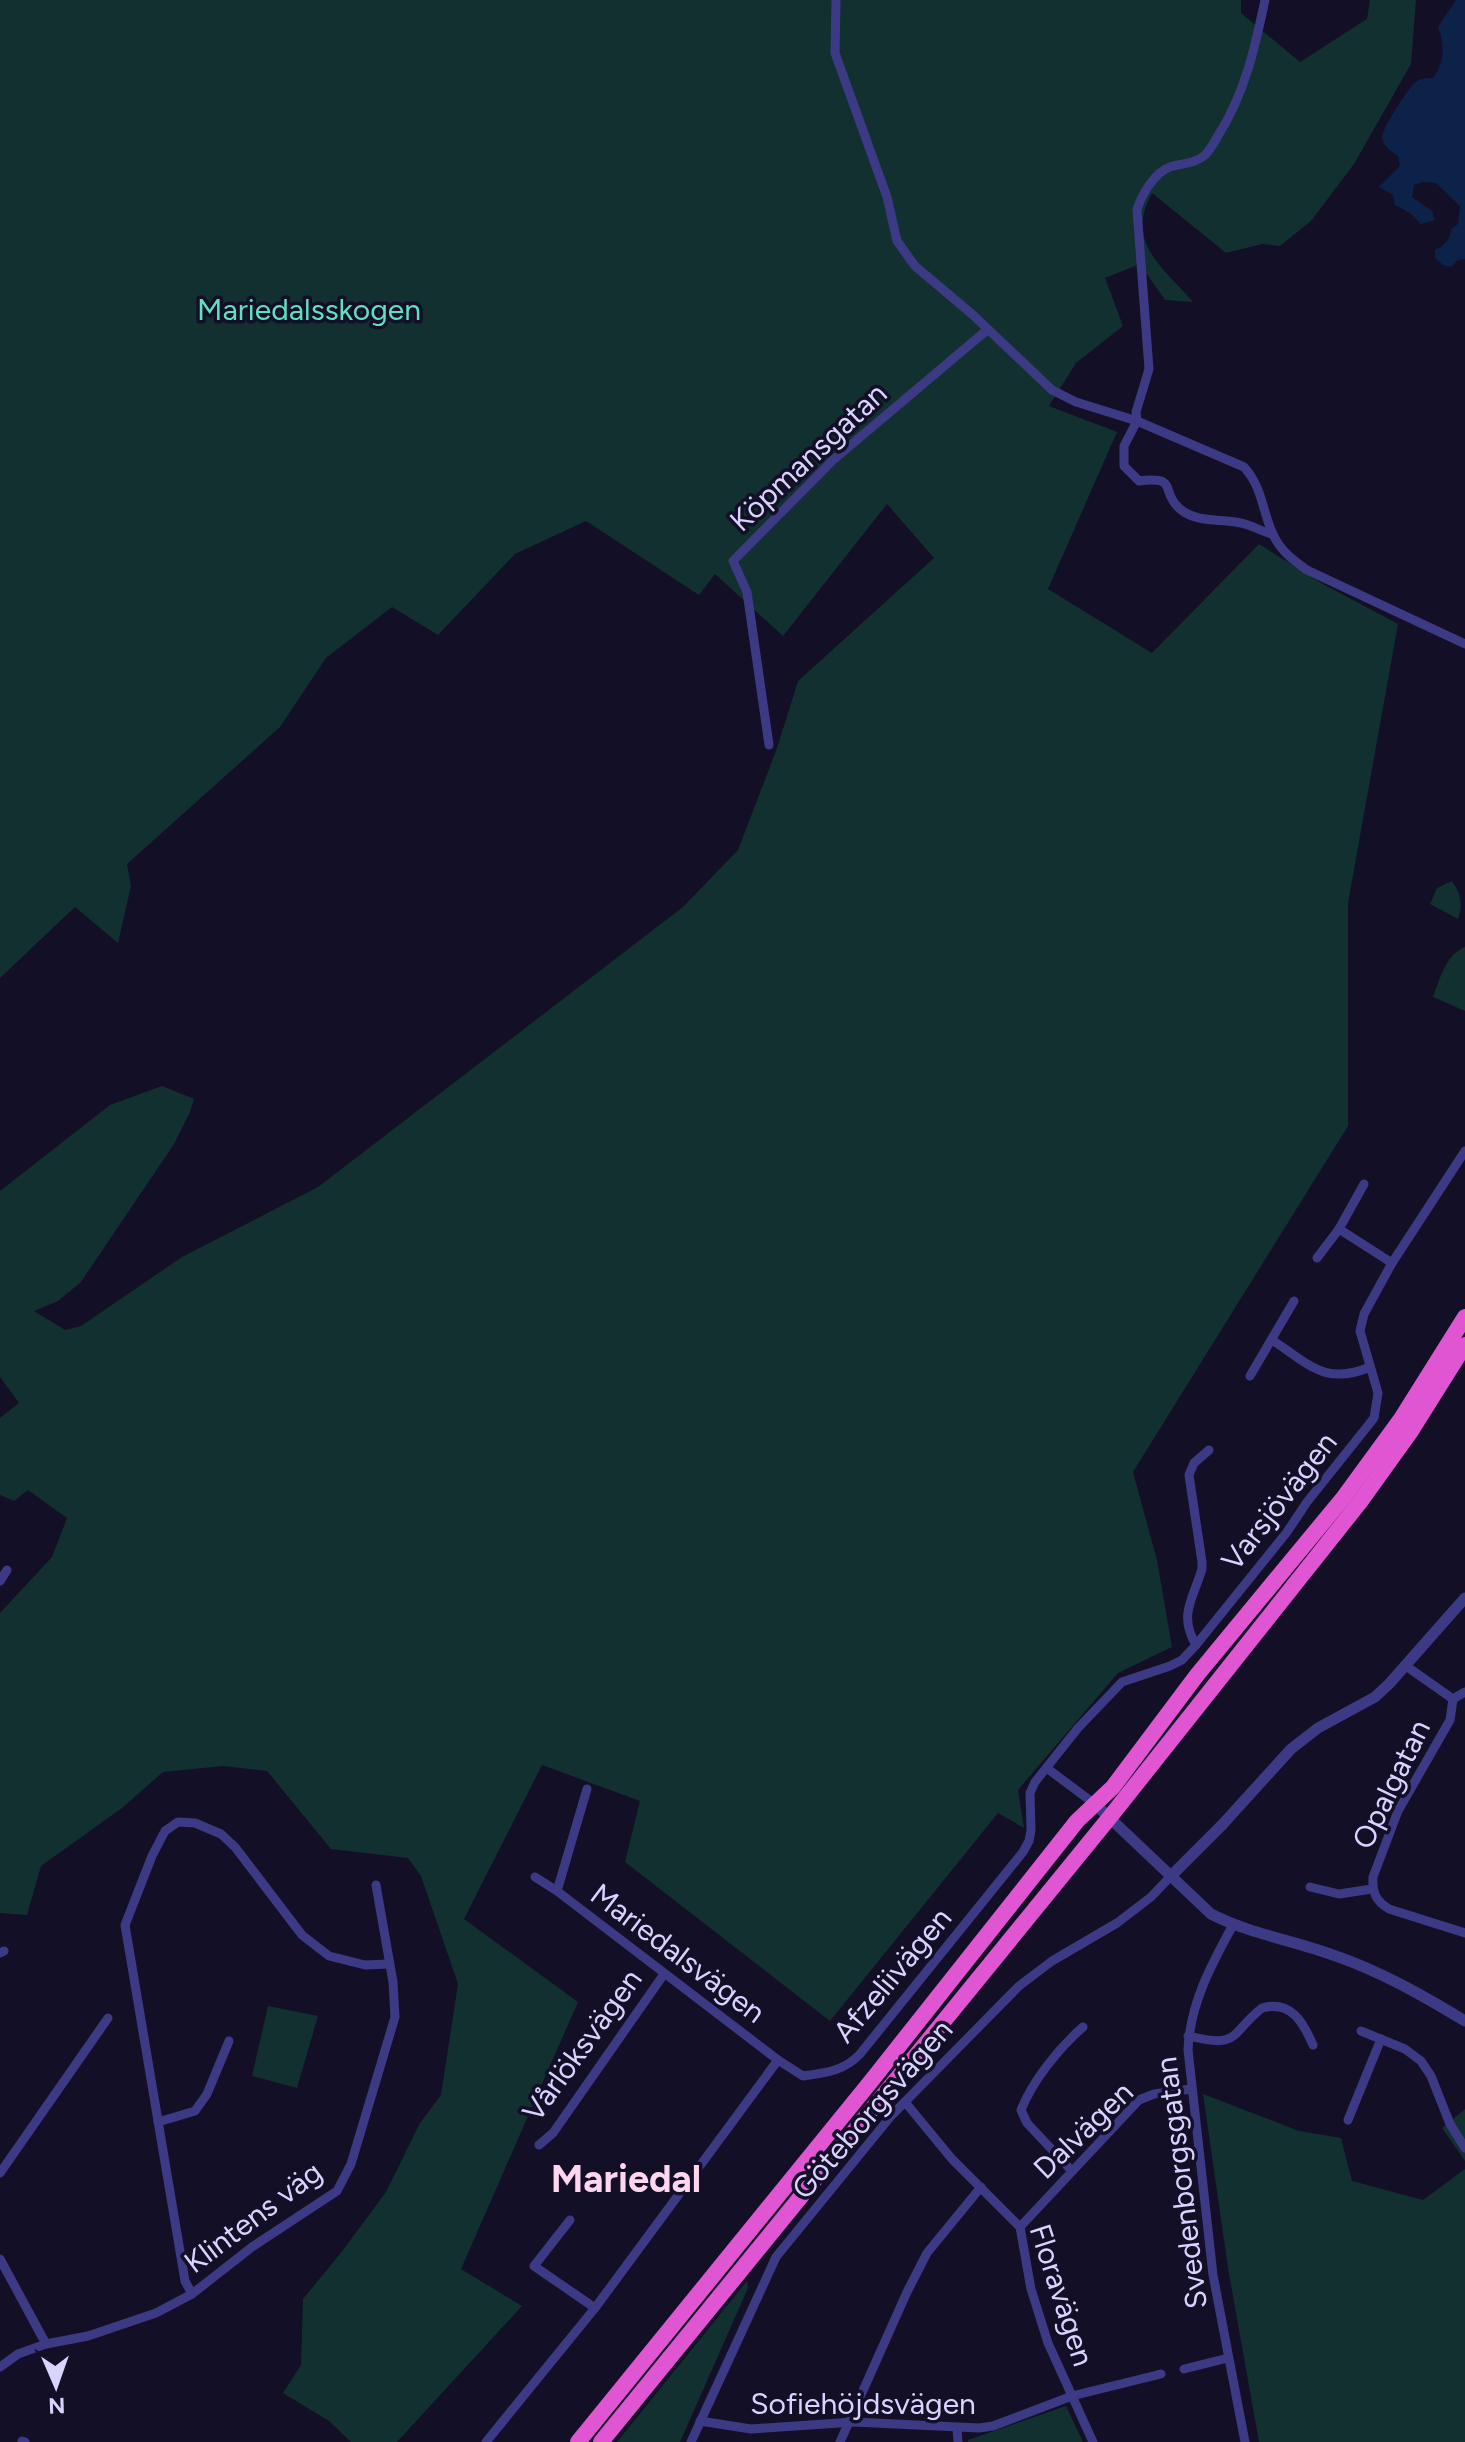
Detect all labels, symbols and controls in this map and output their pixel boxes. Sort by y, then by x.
park label: Mariedalsskogen [197,291,421,328]
street label: Köpmansgatan [722,375,894,539]
street label: Varsjövägen [1213,1424,1345,1578]
street label: Opalgatan [1344,1713,1438,1855]
street label: Mariedalsvägen [583,1875,773,2031]
street label: Afzeliivägen [825,1900,959,2050]
street label: Vårlöksvägen [514,1962,650,2128]
street label: Göteborgsvägen [784,2012,960,2206]
street label: Svedenborgsgatan [1147,2055,1215,2311]
street label: Dalvägen [1025,2074,1141,2186]
street label: Klintens väg [177,2153,329,2281]
district label: Mariedal [551,2156,701,2202]
street label: Floravägen [1022,2219,1102,2371]
north arrow [16,2346,96,2426]
street label: Sofiehöjdsvägen [750,2385,976,2422]
text: N [48,2392,66,2419]

